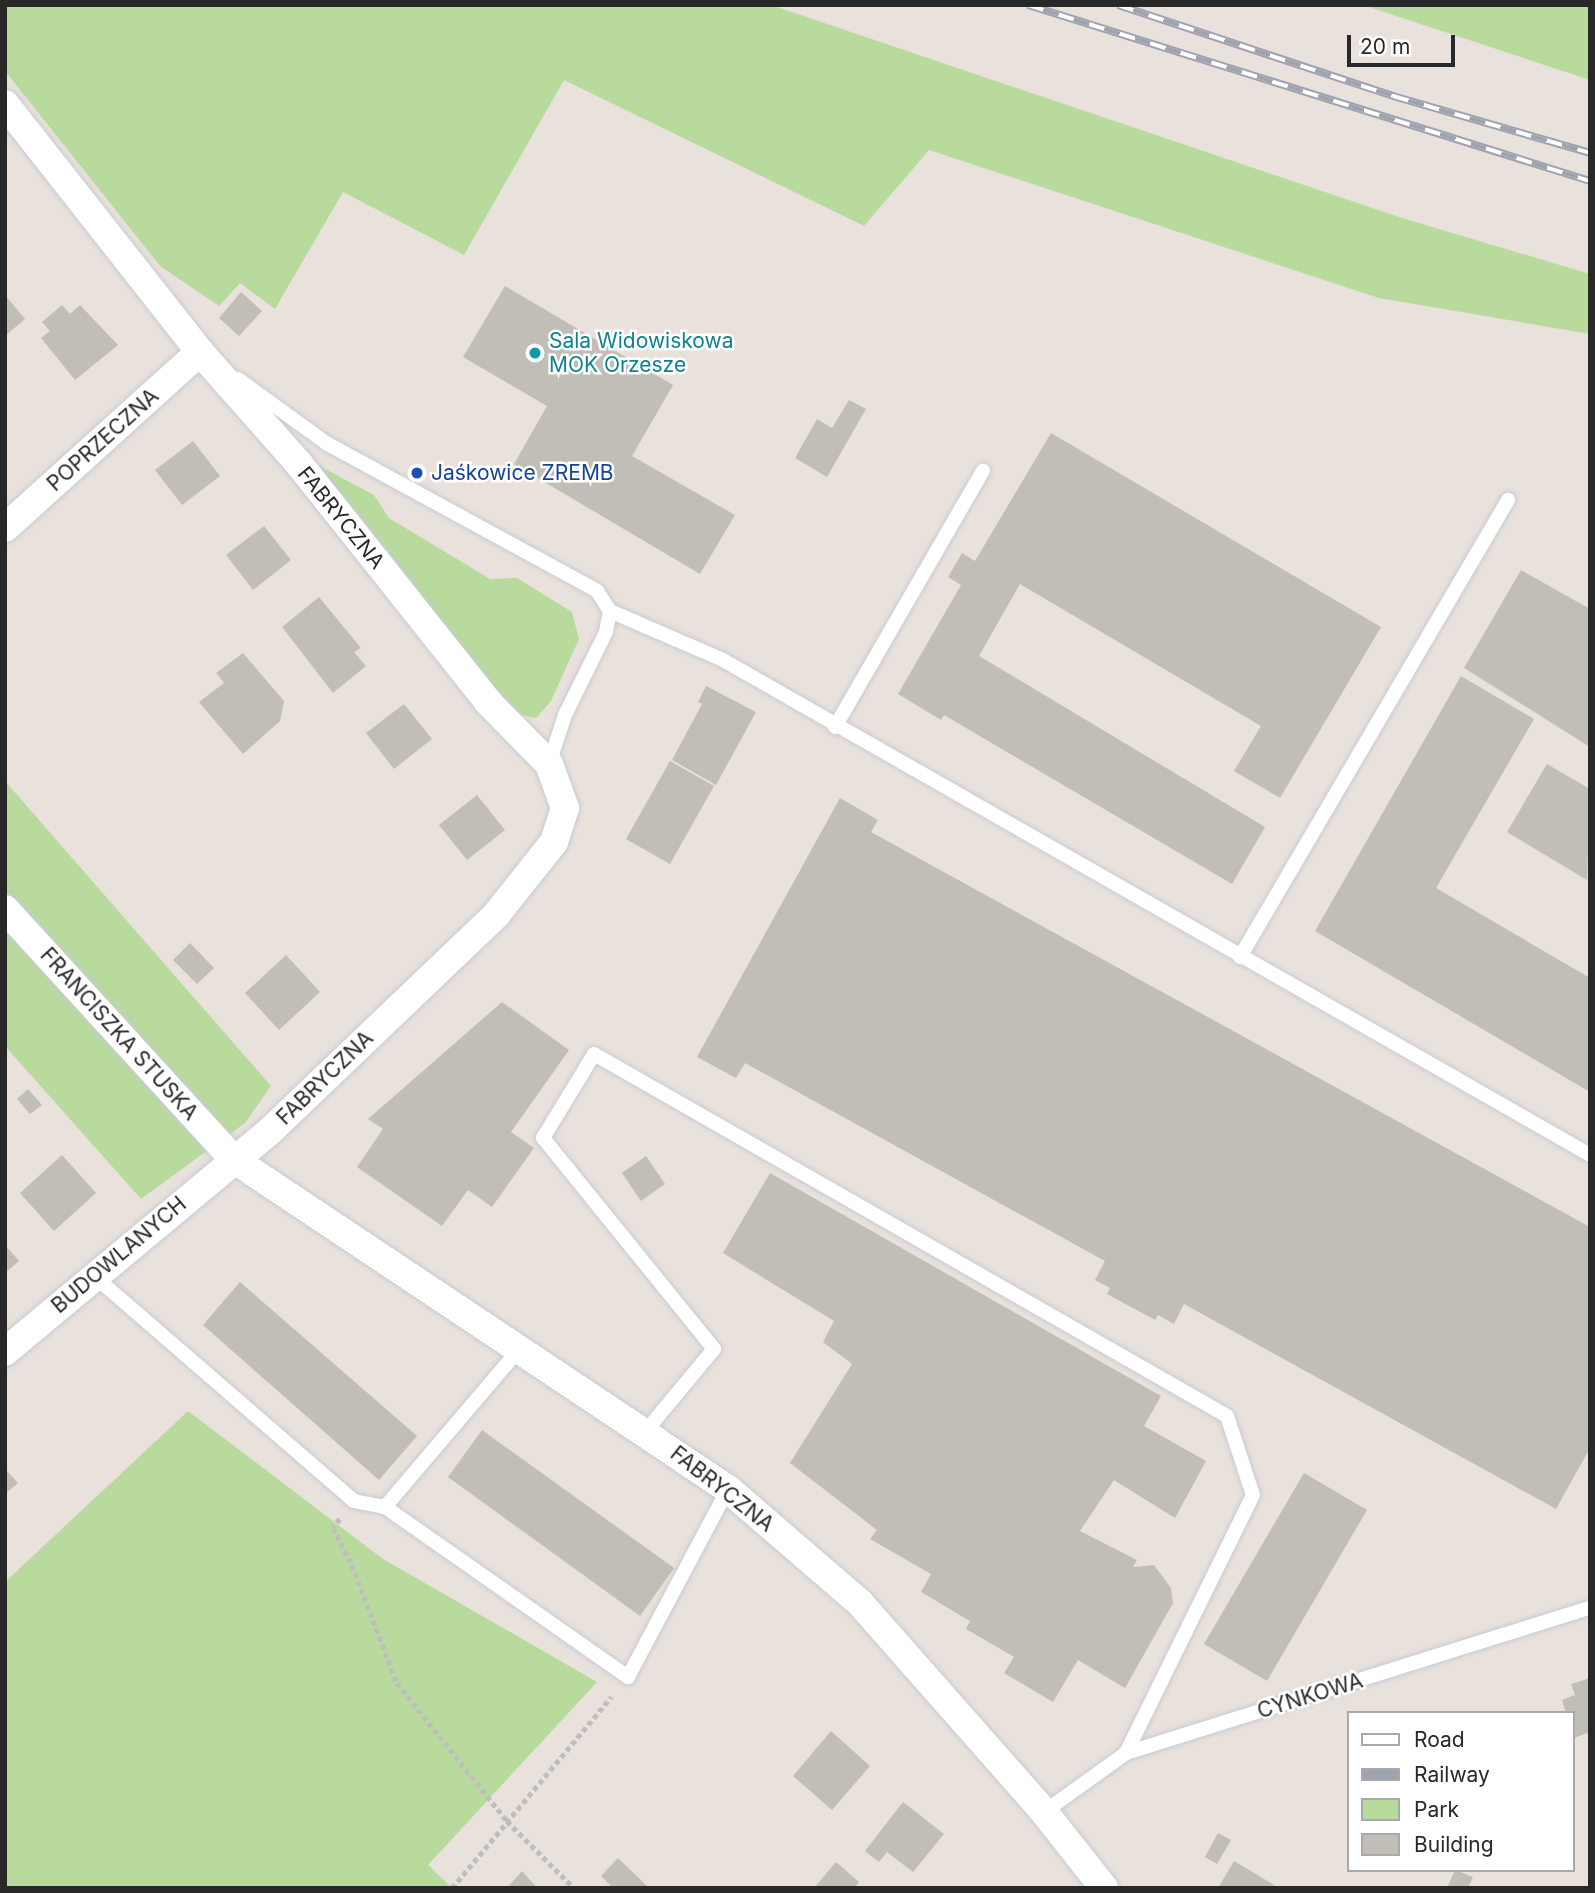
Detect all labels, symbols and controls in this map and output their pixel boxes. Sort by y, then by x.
scale bar [1350,21,1458,65]
text: 20 m [1360,34,1410,59]
place label: Sala Widowiskowa MOK Orzesze [549,328,733,378]
marker: Sala Widowiskowa MOK Orzesze [527,345,543,361]
street label: POPRZECZNA [42,383,164,497]
place label: Jaśkowice ZREMB [431,460,614,486]
street label: FABRYCZNA [292,462,390,574]
marker: Jaśkowice ZREMB [409,465,425,481]
street label: FRANCISZKA STUSKA [35,943,203,1125]
street label: FABRYCZNA [272,1026,378,1130]
street label: BUDOWLANYCH [47,1191,191,1319]
street label: FABRYCZNA [665,1441,779,1537]
street label: CYNKOWA [1254,1668,1366,1724]
legend [1346,1711,1574,1872]
text: Road [1414,1727,1465,1752]
text: Railway [1414,1762,1490,1787]
text: Park [1414,1797,1459,1822]
text: Building [1414,1832,1494,1857]

